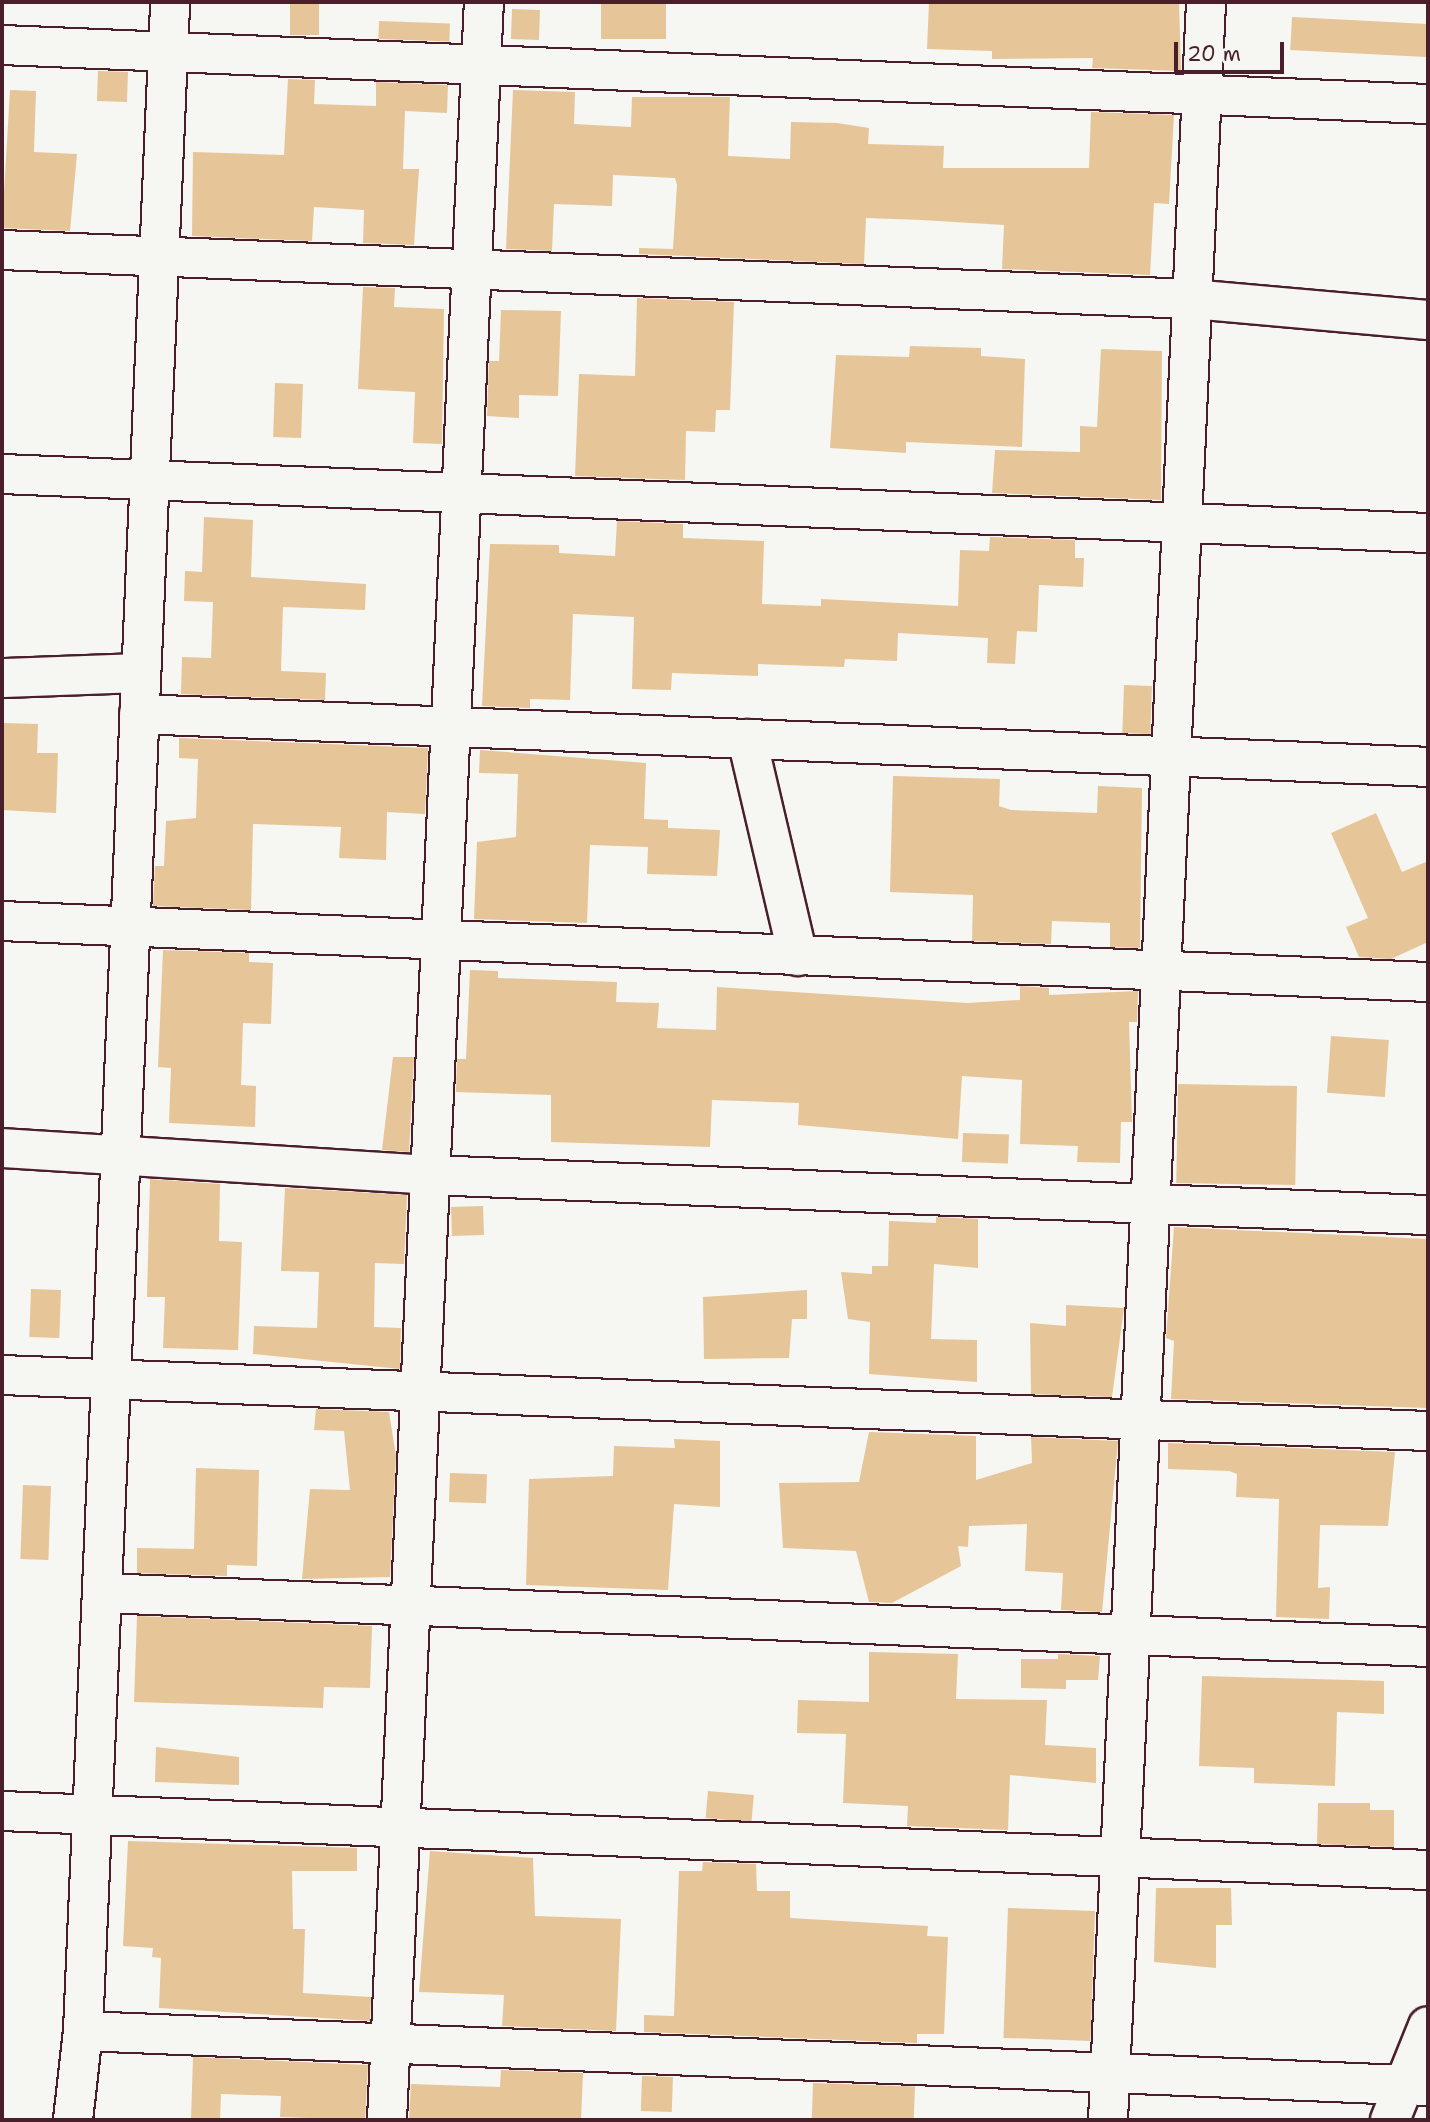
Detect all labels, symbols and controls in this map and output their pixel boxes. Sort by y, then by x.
scale bar [1178,28,1288,72]
text: 20 m [1187,40,1241,68]

